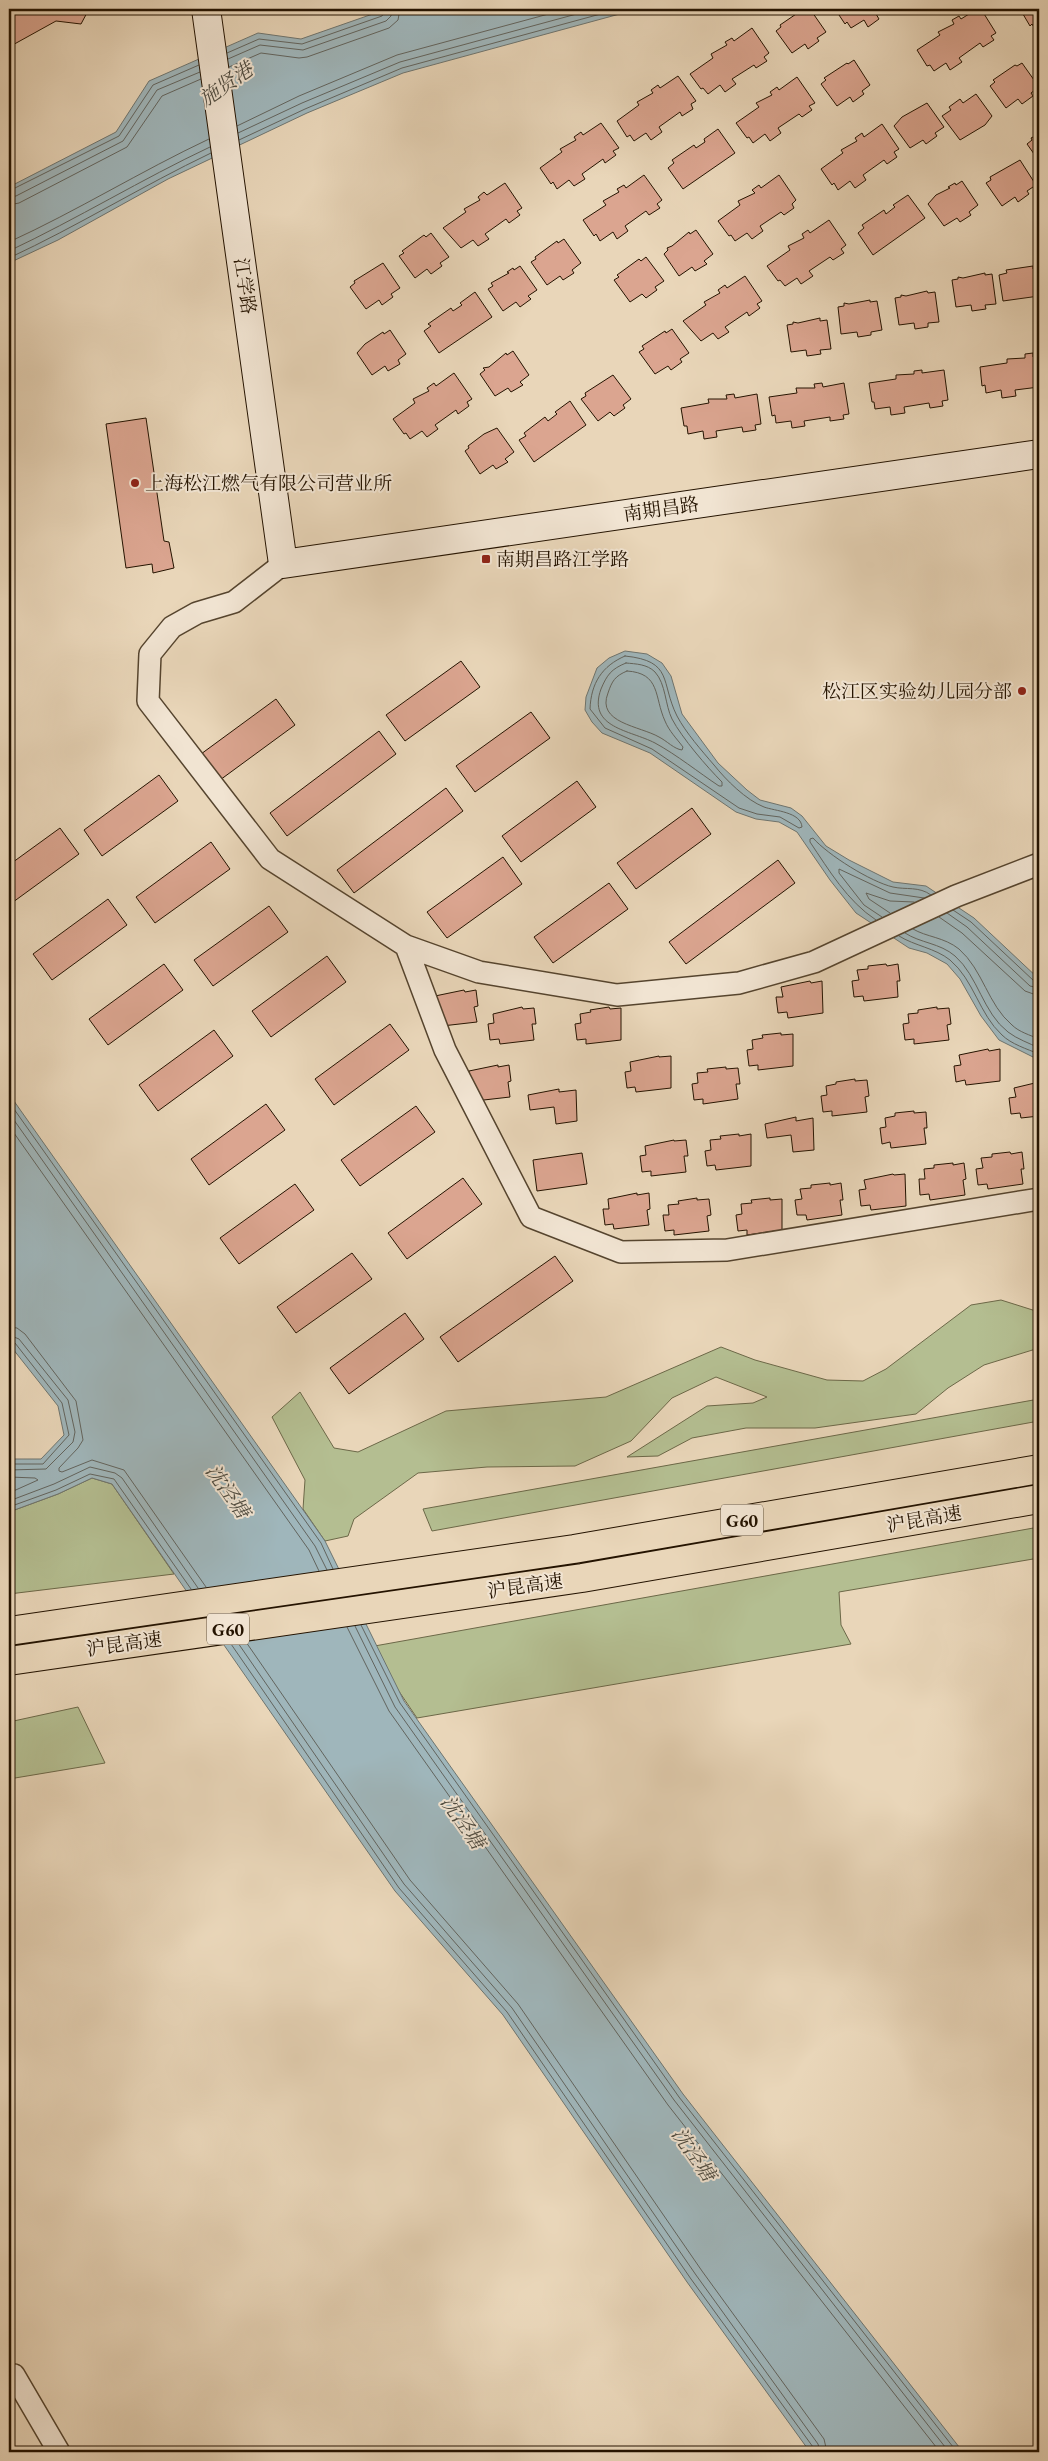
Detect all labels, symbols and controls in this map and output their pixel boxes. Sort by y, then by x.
water label: 施贤港 [194,54,260,112]
street label: 江学路 [229,256,261,316]
place label: 上海松江燃气有限公司营业所 [145,471,392,496]
marker: 上海松江燃气有限公司营业所 [129,477,141,489]
street label: 南期昌路 [622,491,700,527]
place label: 南期昌路江学路 [496,547,629,572]
marker: 南期昌路江学路 [480,553,492,565]
place label: 松江区实验幼儿园分部 [822,679,1012,704]
marker: 松江区实验幼儿园分部 [1016,685,1028,697]
water label: 沈泾塘 [200,1459,258,1525]
street label: 沪昆高速 [884,1500,964,1538]
road number: G60 [721,1504,763,1536]
street label: 沪昆高速 [486,1568,564,1604]
road number: G60 [207,1614,249,1645]
street label: 沪昆高速 [85,1626,163,1662]
water label: 沈泾塘 [435,1790,493,1856]
water label: 沈泾塘 [666,2122,724,2188]

